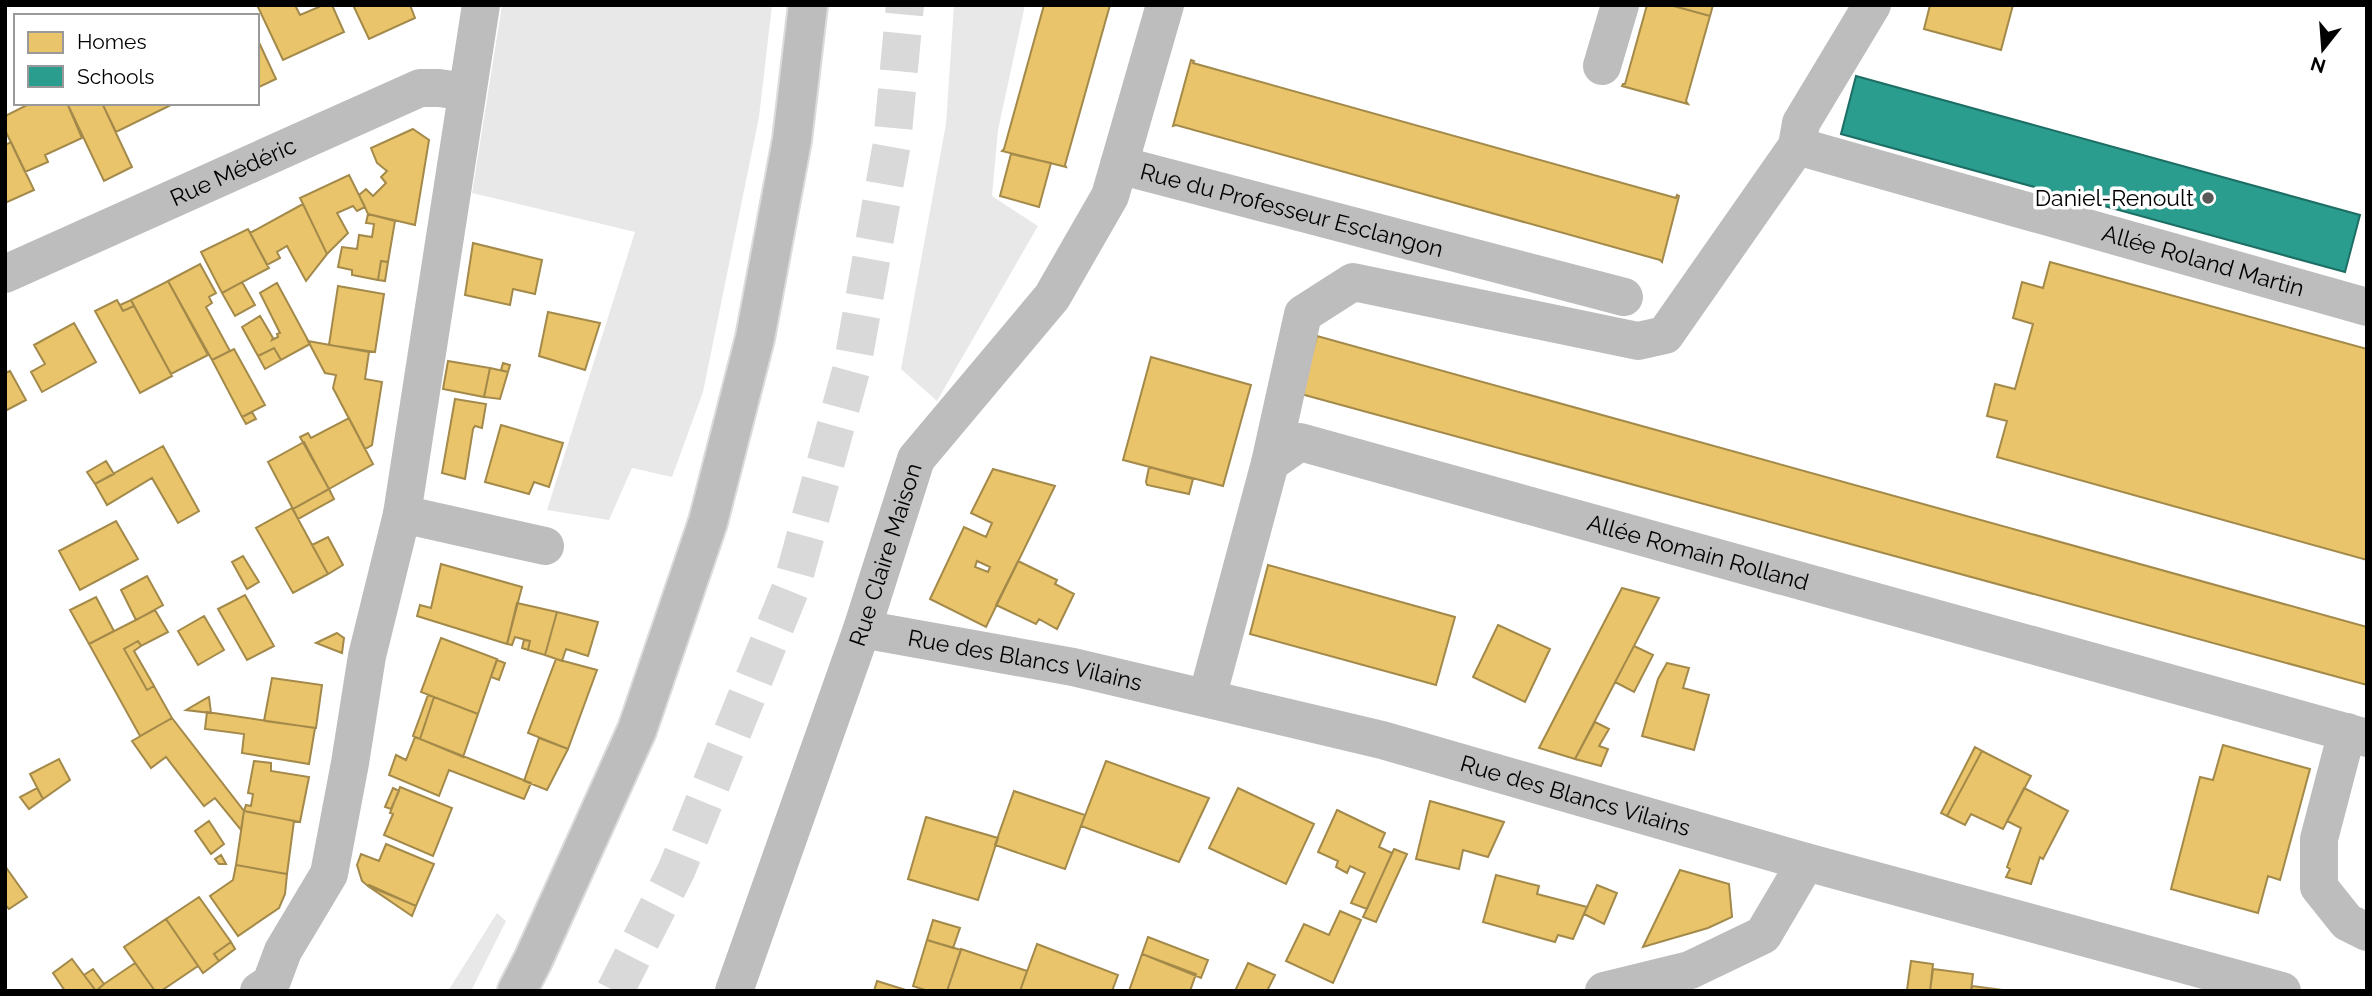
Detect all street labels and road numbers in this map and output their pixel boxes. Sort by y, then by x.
street label: Rue Médéric [166,131,300,211]
street label: Rue du Professeur Esclangon [1137,157,1446,262]
street label: Allée Roland Martin [2099,219,2307,302]
street label: Rue Claire Maison [843,460,927,650]
street label: Allée Romain Rolland [1584,508,1812,595]
street label: Rue des Blancs Vilains [906,624,1145,696]
street label: Rue des Blancs Vilains [1457,749,1694,841]

